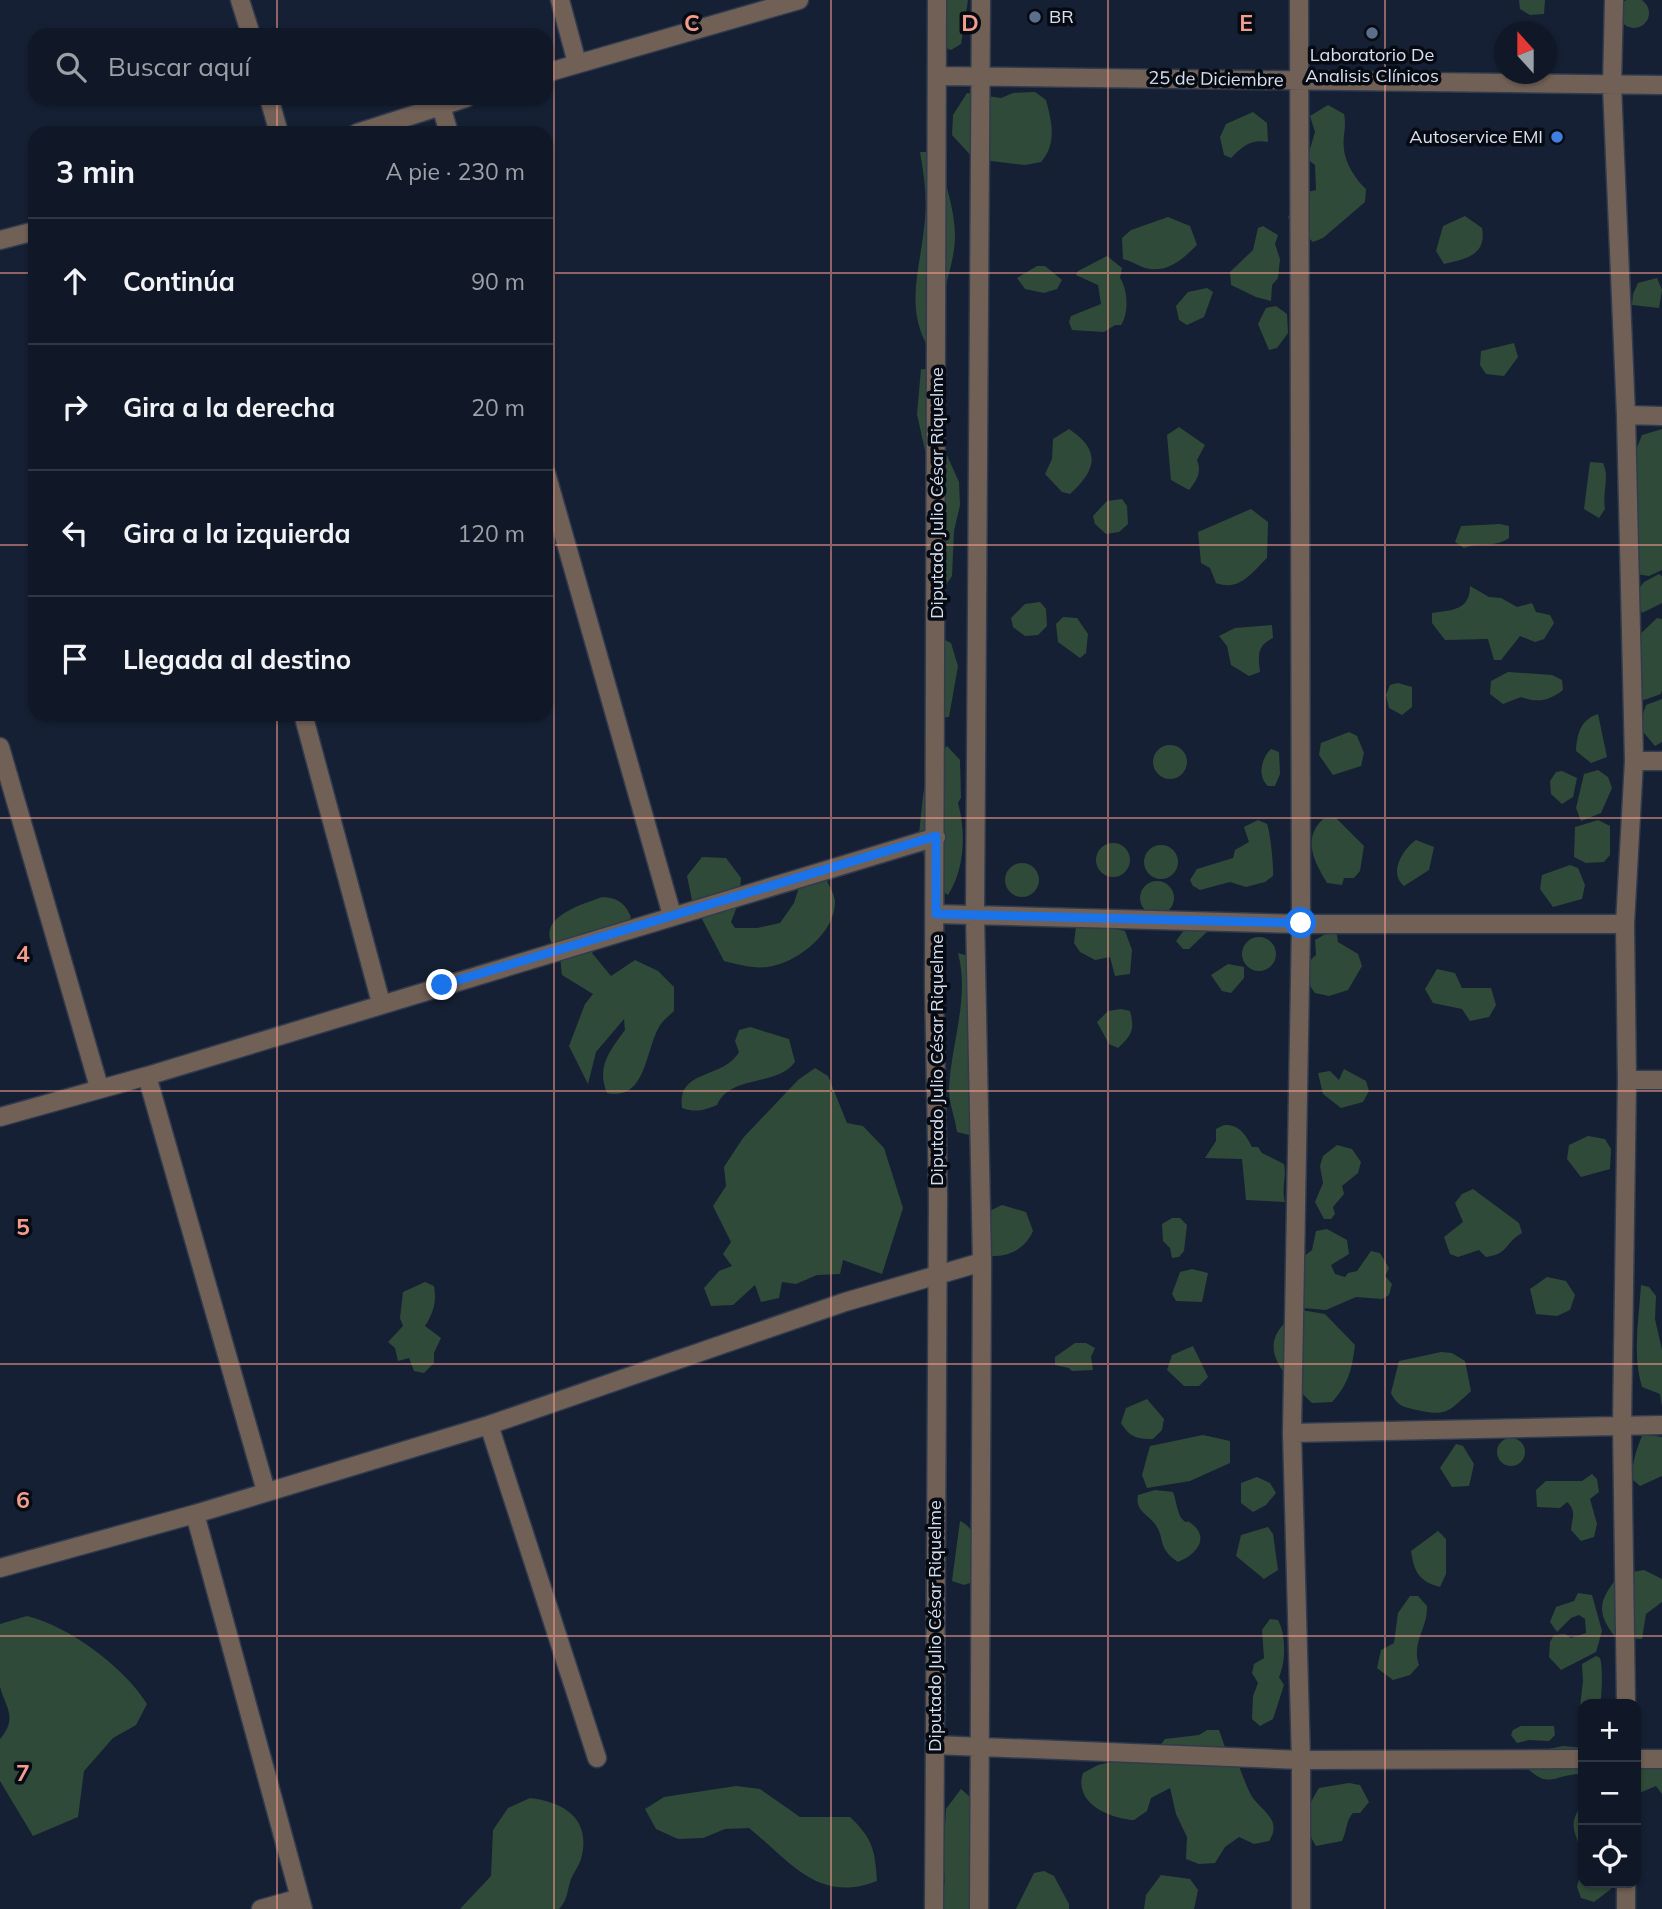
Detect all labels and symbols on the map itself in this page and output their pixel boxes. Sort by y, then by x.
place label: BR [1049,5,1074,28]
text: C [684,8,700,37]
text: D [961,8,979,37]
text: E [1239,8,1253,37]
marker: BR [1027,9,1043,25]
north arrow [1494,21,1557,84]
marker: Laboratorio De Analisis Clínicos [1364,25,1380,41]
place label: Laboratorio De Analisis Clínicos [1305,43,1439,87]
street label: 25 de Diciembre [1148,66,1284,91]
place label: Autoservice EMI [1409,125,1543,148]
marker: Autoservice EMI [1549,129,1565,145]
street label: Diputado Julio César Riquelme [925,367,948,619]
route start [1285,907,1316,938]
street label: Diputado Julio César Riquelme [925,934,948,1186]
text: 4 [16,939,30,968]
route end [426,969,457,1000]
text: 5 [16,1212,30,1241]
text: 6 [16,1485,30,1514]
street label: Diputado Julio César Riquelme [923,1500,946,1752]
text: 7 [16,1758,30,1787]

